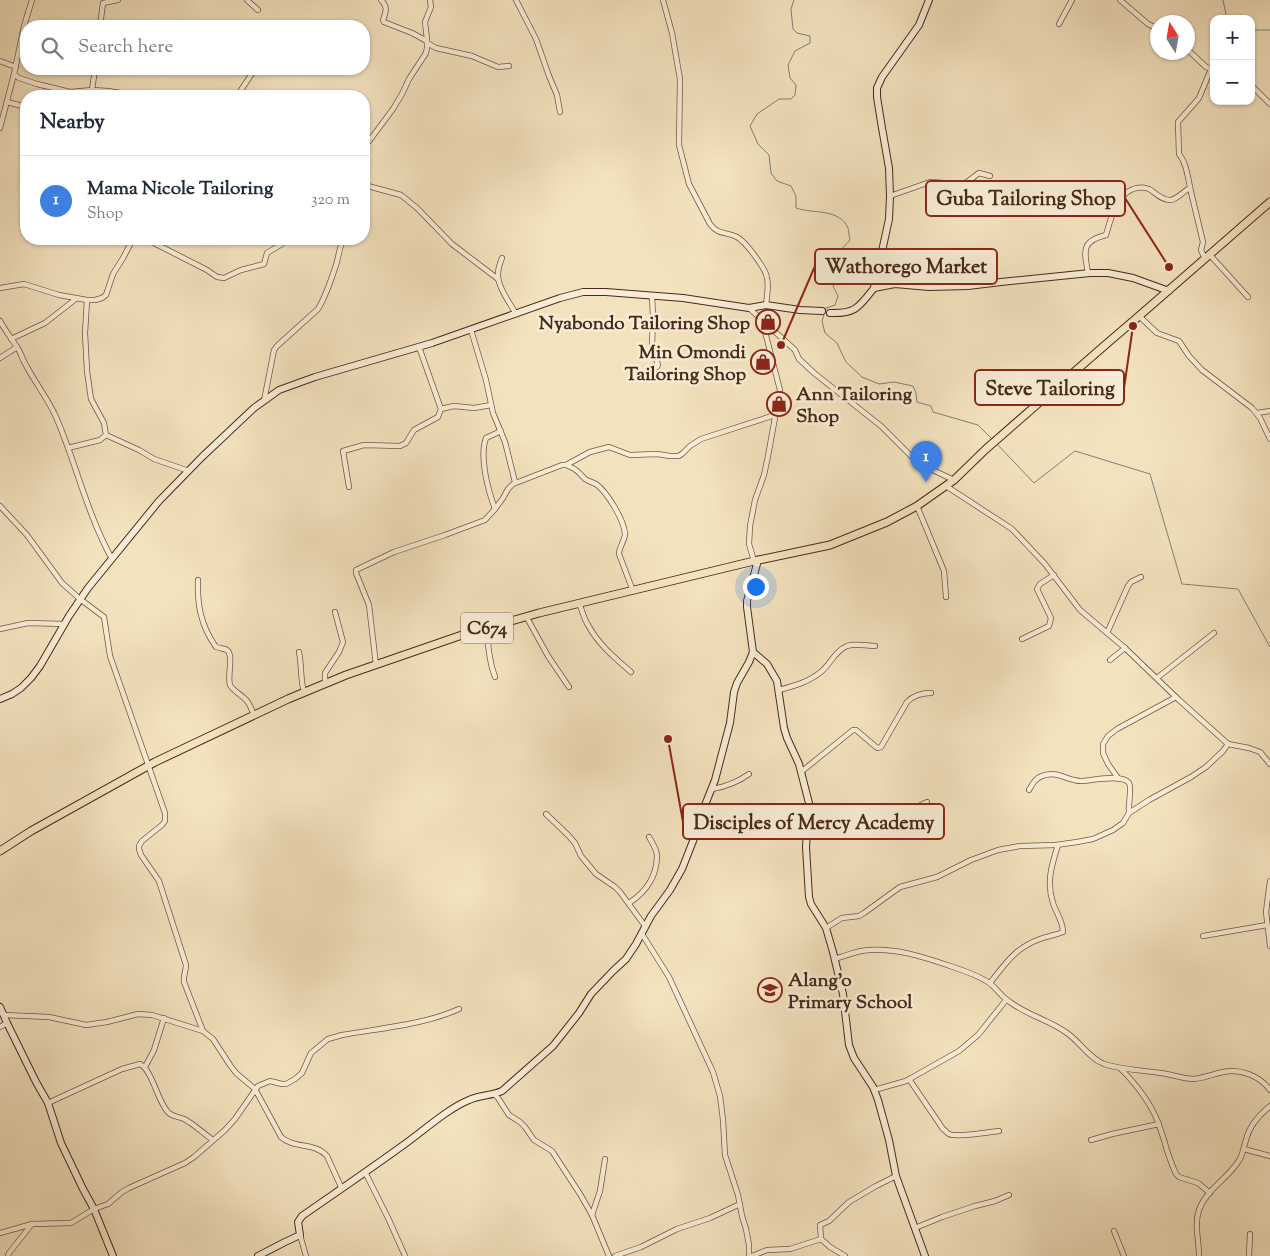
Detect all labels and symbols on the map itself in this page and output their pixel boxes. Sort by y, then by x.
north arrow [1150,15,1195,60]
callout: Guba Tailoring Shop [926,181,1125,216]
text: Guba Tailoring Shop [936,186,1116,215]
callout: Wathorego Market [815,249,997,284]
text: Wathorego Market [825,254,987,283]
shop icon: Nyabondo Tailoring Shop [755,309,781,335]
place label: Nyabondo Tailoring Shop [539,311,750,338]
place label: Min Omondi Tailoring Shop [625,340,747,389]
shop icon: Min Omondi Tailoring Shop [750,349,776,375]
callout: Steve Tailoring [975,370,1124,405]
text: Steve Tailoring [985,376,1115,405]
place label: Ann Tailoring Shop [796,382,913,431]
shop icon: Ann Tailoring Shop [766,391,792,417]
pin: 1 [910,441,942,482]
your location [743,574,769,600]
road number: C674 [461,612,513,644]
callout: Disciples of Mercy Academy [683,804,944,839]
text: Disciples of Mercy Academy [693,810,935,839]
place label: Alang'o Primary School [788,968,913,1017]
school or university icon: Alang'o Primary School [757,977,783,1003]

